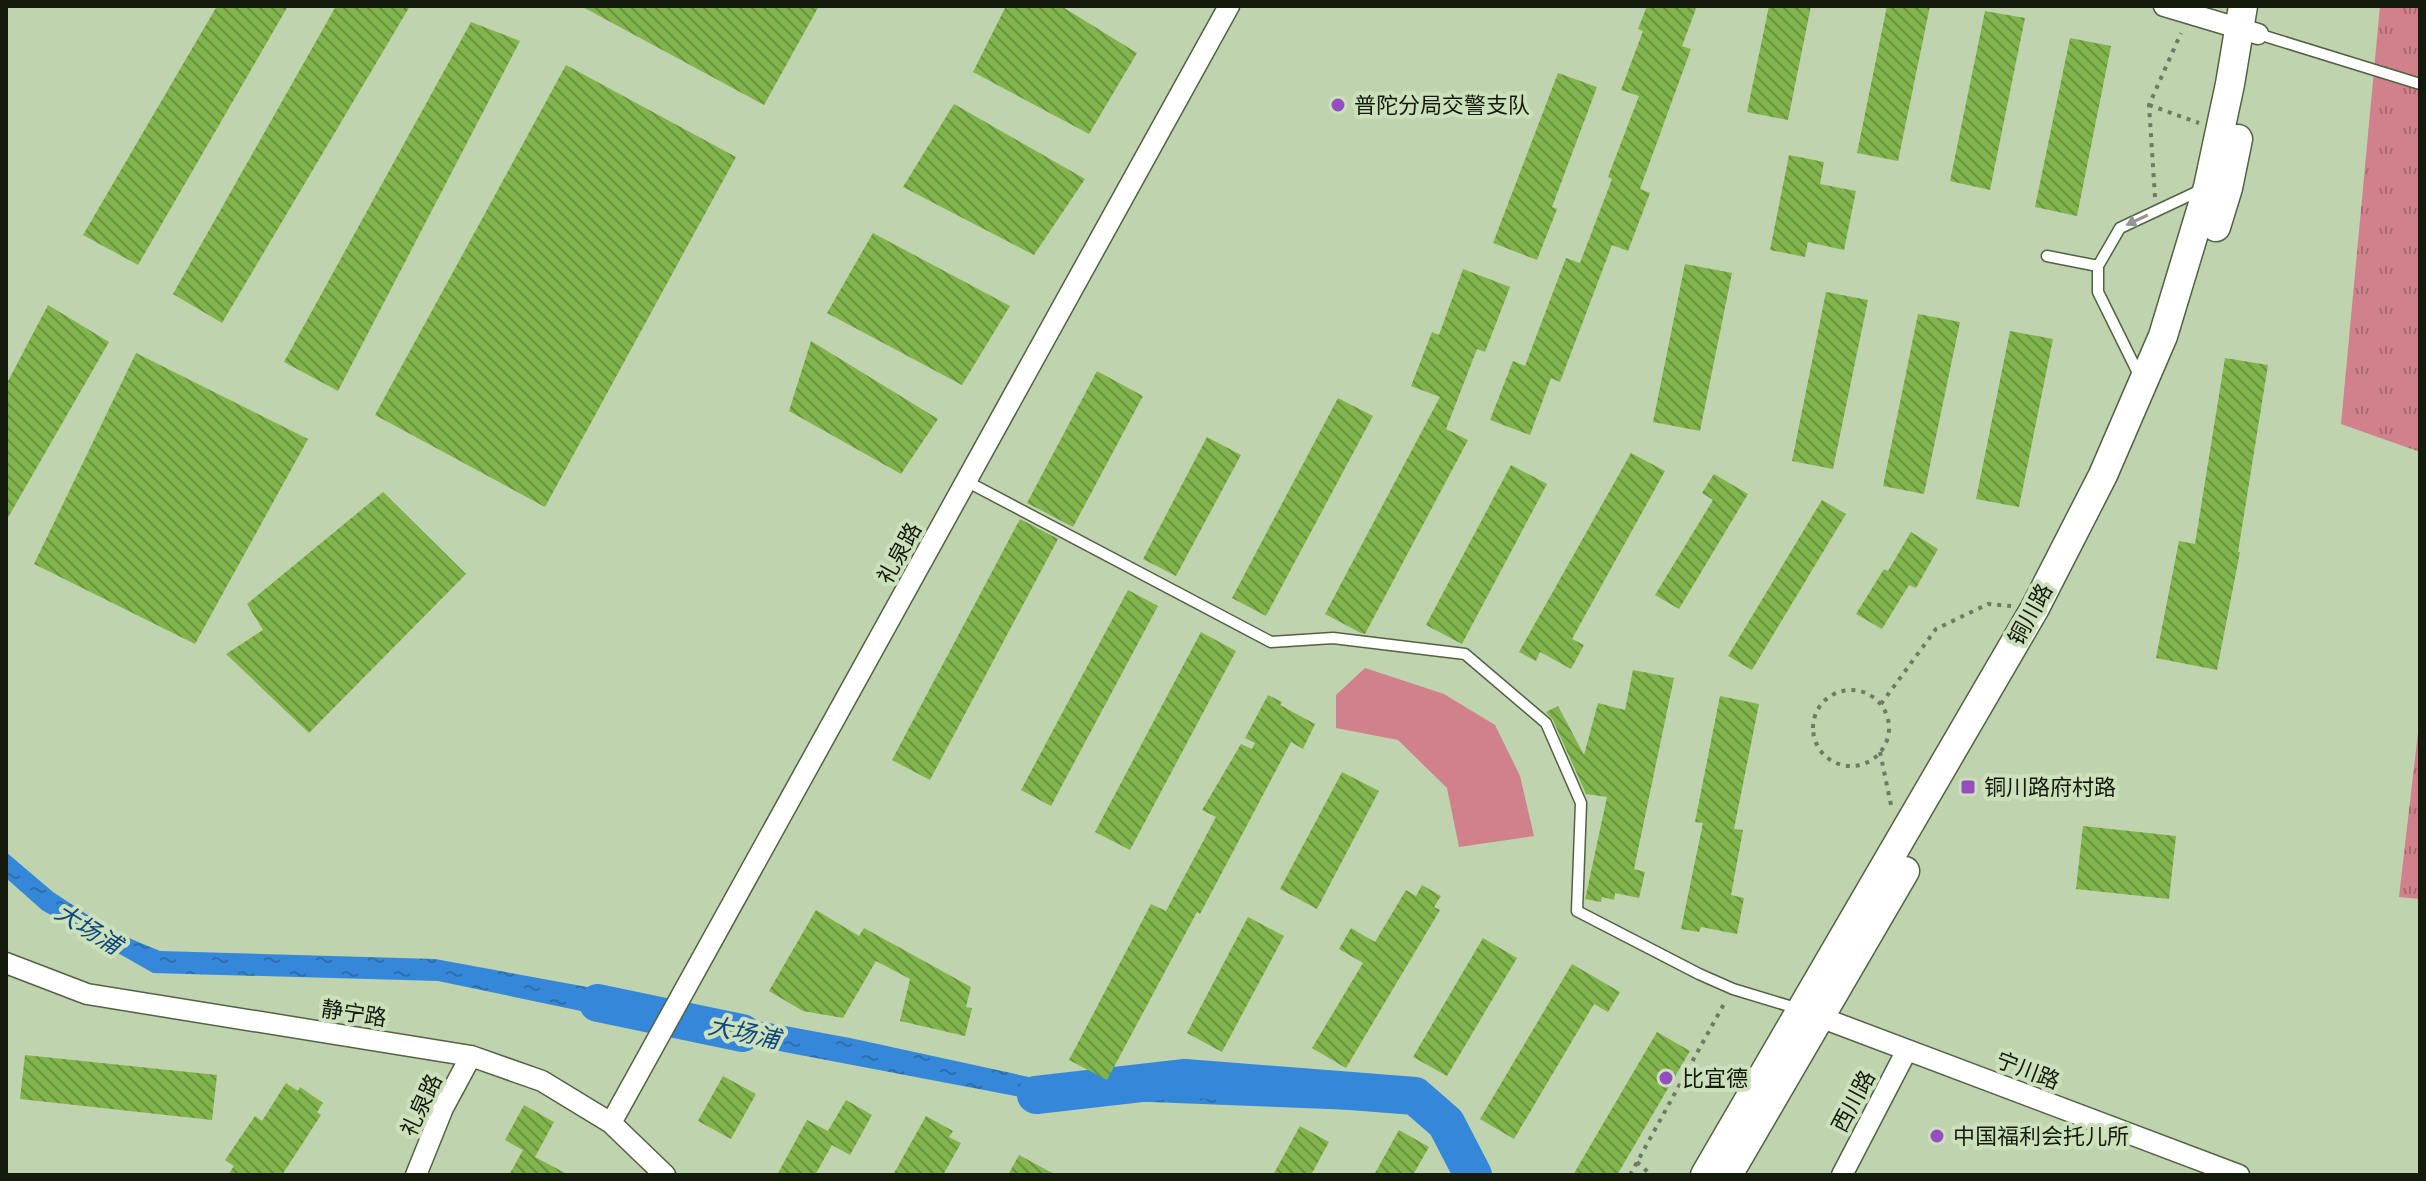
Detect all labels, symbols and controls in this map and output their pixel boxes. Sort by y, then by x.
place label: 普陀分局交警支队 [1354,93,1530,118]
marker: 普陀分局交警支队 [1329,96,1347,114]
one-way arrow [2126,213,2149,227]
street label: 礼泉路 [873,518,926,588]
street label: 铜川路 [2004,579,2057,649]
place label: 铜川路府村路 [1984,775,2116,800]
marker: 铜川路府村路 [1959,778,1977,796]
water label: 大场浦 [50,898,129,962]
street label: 静宁路 [319,996,388,1031]
water label: 大场浦 [706,1012,786,1055]
street label: 宁川路 [1993,1047,2063,1094]
place label: 比宜德 [1682,1066,1748,1091]
street label: 西川路 [1827,1066,1880,1136]
marker: 比宜德 [1657,1069,1675,1087]
street label: 礼泉路 [396,1070,447,1140]
place label: 中国福利会托儿所 [1953,1124,2129,1149]
marker: 中国福利会托儿所 [1928,1127,1946,1145]

